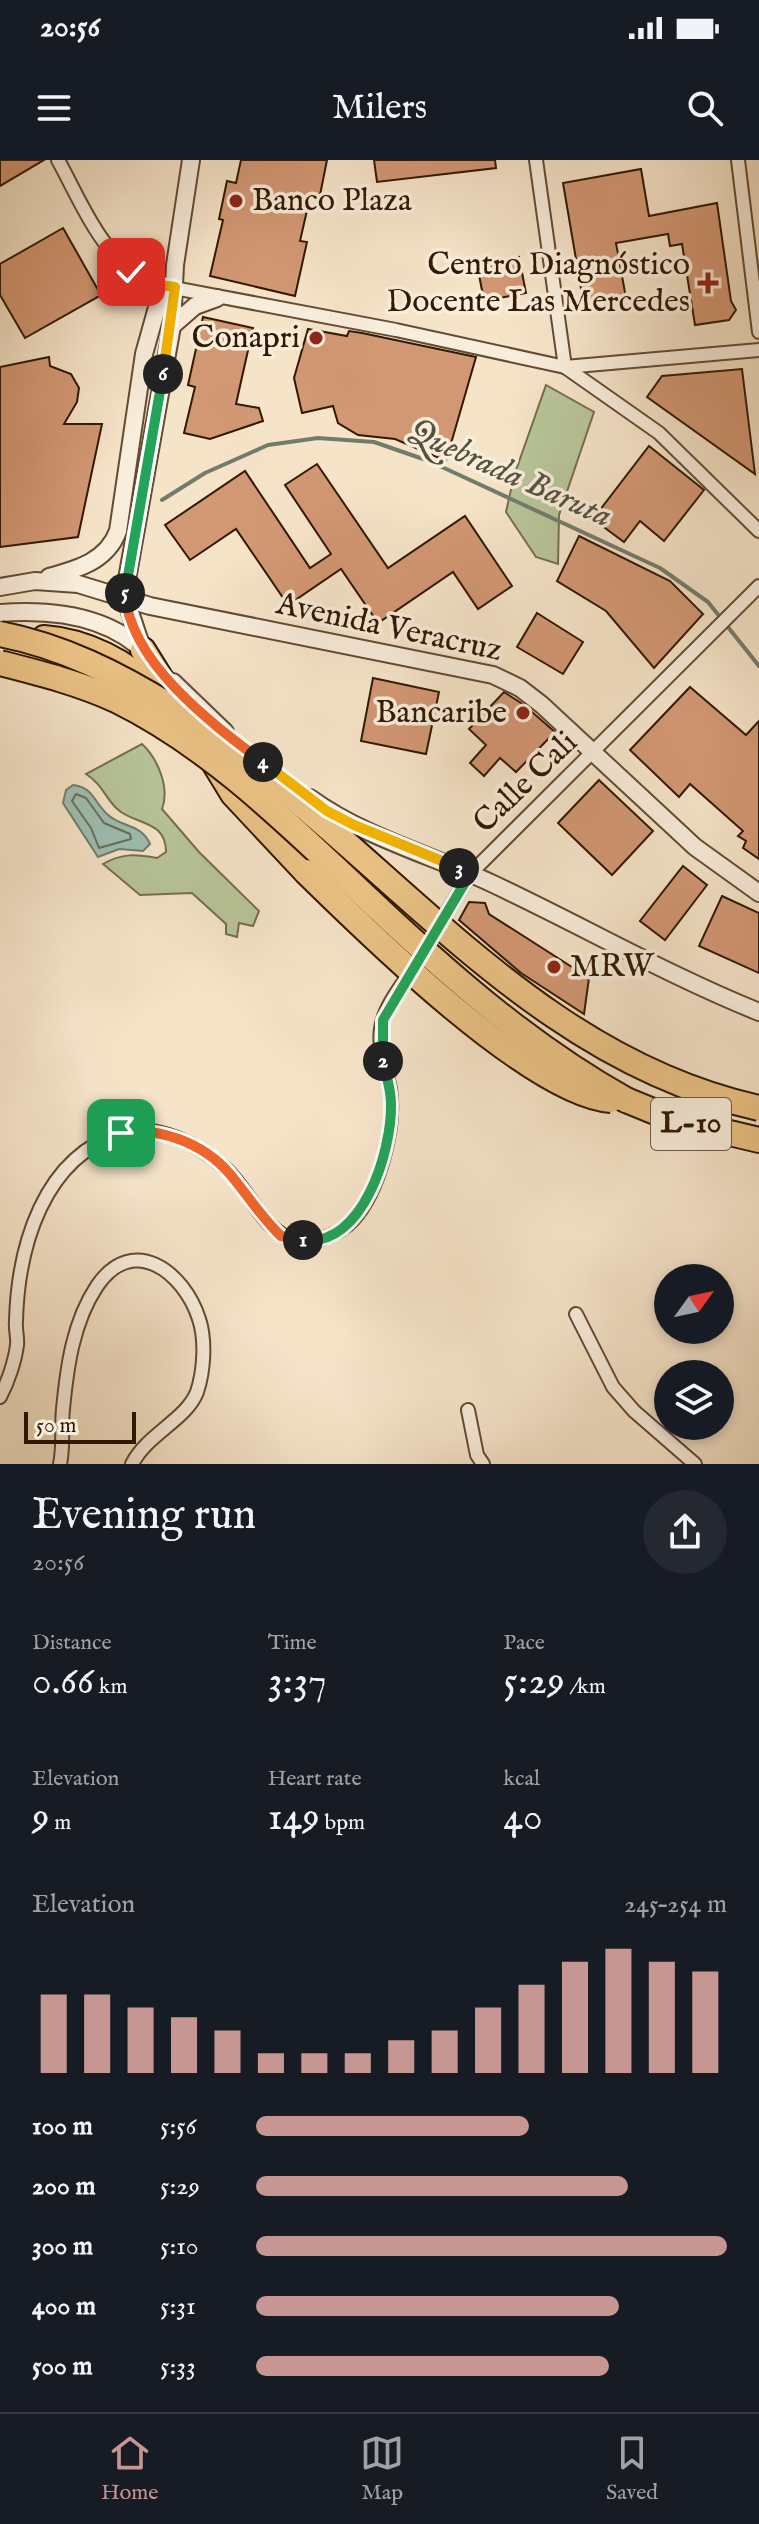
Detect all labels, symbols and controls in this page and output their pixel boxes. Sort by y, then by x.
text: 20:56 [40,9,100,47]
text: Milers [332,85,427,131]
icon: menu [32,86,76,130]
icon: search [683,86,727,130]
place label: Banco Plaza [252,181,412,222]
marker: Banco Plaza [227,192,245,210]
pin [97,238,165,306]
place label: Centro Diagnóstico Docente Las Mercedes [387,245,690,323]
icon: check [109,250,153,294]
marker: Centro Diagnóstico Docente Las Mercedes [697,272,719,294]
place label: Conapri [192,318,300,359]
marker: Conapri [307,329,325,347]
pin: 6 [143,354,183,394]
text: 6 [158,360,168,388]
water label: Quebrada Baruta [401,410,618,539]
pin: 5 [105,573,145,613]
text: 5 [121,579,129,607]
street label: Avenida Veracruz [272,584,505,672]
place label: Bancaribe [375,693,507,734]
marker: Bancaribe [514,704,532,722]
street label: Calle Cali [465,723,587,843]
pin: 4 [243,742,283,782]
text: 4 [258,748,268,776]
pin: 3 [439,848,479,888]
text: 3 [455,854,463,882]
place label: MRW [570,947,655,988]
marker: MRW [545,958,563,976]
pin: 2 [363,1041,403,1081]
text: 2 [378,1047,388,1075]
road number: L-10 [651,1098,731,1150]
pin [87,1099,155,1167]
icon: arrive [99,1111,143,1155]
pin: 1 [283,1220,323,1260]
text: 1 [299,1226,307,1254]
north arrow [654,1264,734,1344]
map controls [654,1264,734,1440]
button: layers [654,1360,734,1440]
scale bar [24,1408,136,1444]
text: 50 m [36,1412,77,1440]
text: Evening run [32,1488,256,1544]
button: share [643,1490,727,1574]
text: 20:56 [32,1546,84,1579]
text: Distance [32,1629,112,1657]
text: Time [268,1629,317,1657]
text: Pace [503,1629,545,1657]
text: 0.66 [32,1657,94,1708]
text: 3:37 [268,1657,327,1708]
text: 5:29 [503,1657,565,1708]
text: km [94,1673,128,1701]
text: /km [565,1673,606,1701]
text: Elevation [32,1765,119,1793]
text: Heart rate [268,1765,362,1793]
text: kcal [503,1765,540,1793]
text: 9 [32,1793,49,1844]
text: 149 [268,1793,320,1844]
text: 40 [503,1793,543,1844]
text: m [49,1809,71,1837]
text: bpm [320,1809,365,1837]
text: Elevation [32,1888,135,1921]
text: 245–254 m [624,1888,727,1921]
text: 100 m [32,2110,93,2143]
text: 5:56 [160,2110,197,2143]
text: 200 m [32,2170,96,2203]
text: 5:29 [160,2170,200,2203]
text: 300 m [32,2230,93,2263]
text: 5:10 [160,2230,199,2263]
text: 400 m [32,2290,96,2323]
text: 5:31 [160,2290,196,2323]
text: 500 m [32,2350,93,2383]
text: 5:33 [160,2350,196,2383]
tab: Home [101,2431,158,2507]
tab: Map [360,2431,404,2507]
tab: Saved [606,2431,658,2507]

